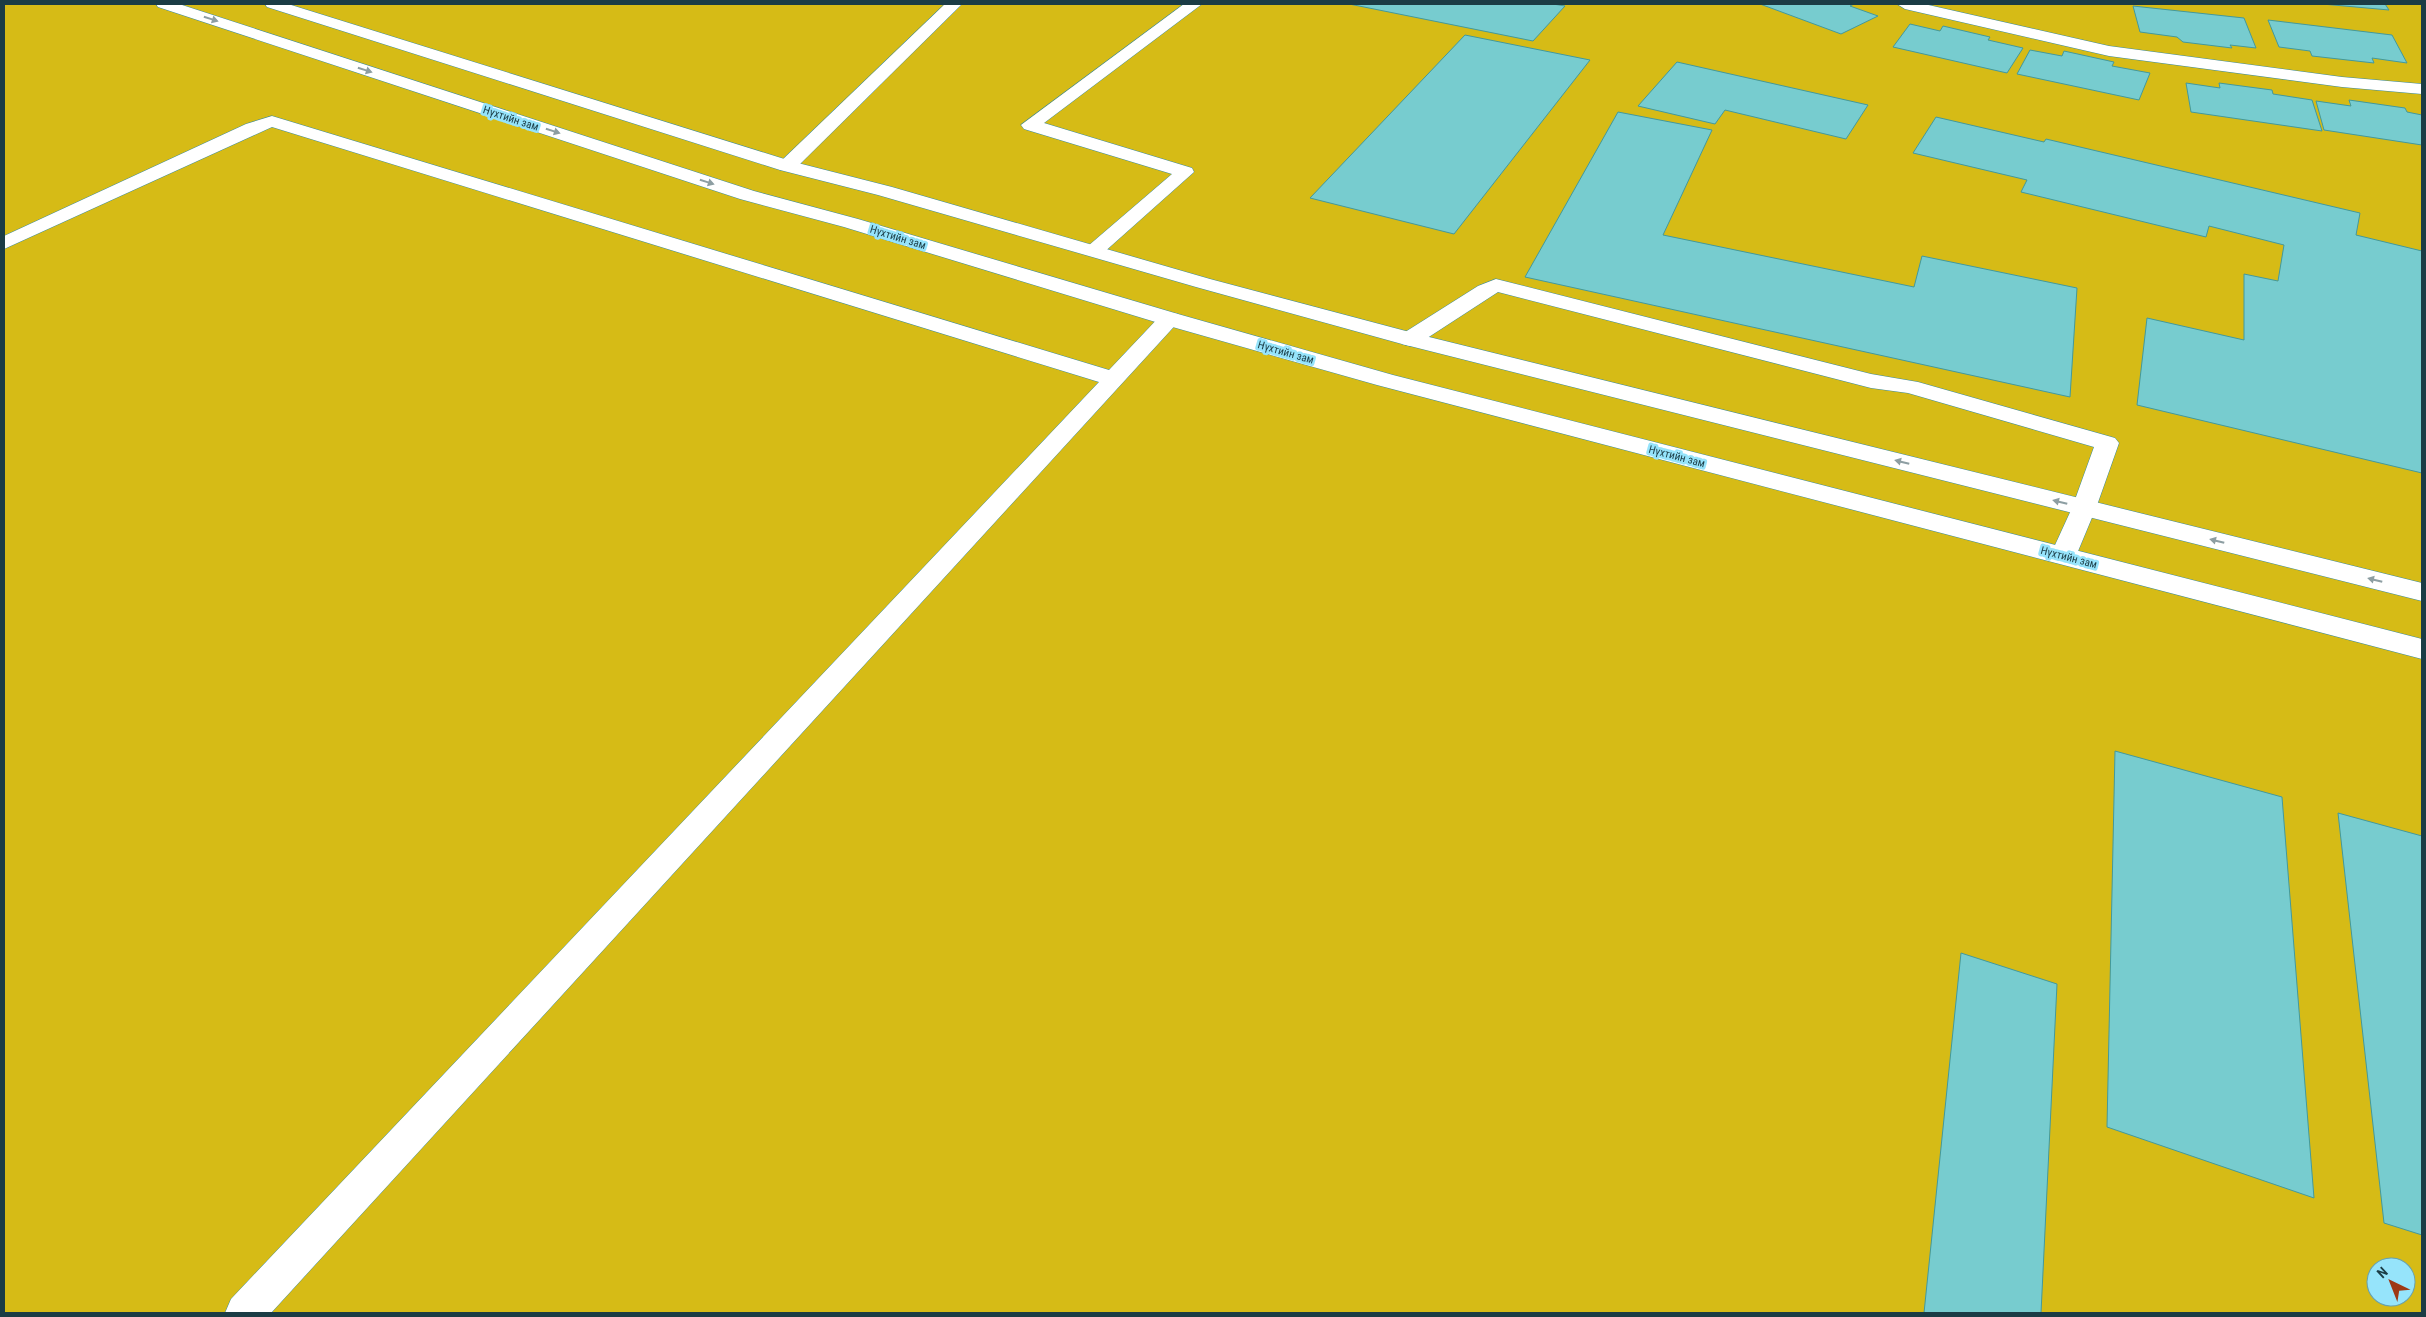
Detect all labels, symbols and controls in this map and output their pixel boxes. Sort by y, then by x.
one-way arrow [203,16,218,23]
one-way arrow [358,66,373,74]
street label: Нүхтийн зам [481,103,540,134]
one-way arrow [545,128,560,136]
one-way arrow [700,178,715,186]
street label: Нүхтийн зам [868,223,927,252]
street label: Нүхтийн зам [1256,338,1315,367]
street label: Нүхтийн зам [1647,443,1706,470]
one-way arrow [1894,458,1909,466]
one-way arrow [2052,498,2067,506]
one-way arrow [2210,537,2225,545]
street label: Нүхтийн зам [2039,544,2098,571]
one-way arrow [2367,576,2382,584]
north arrow [2366,1257,2416,1307]
text: N [2374,1264,2391,1281]

